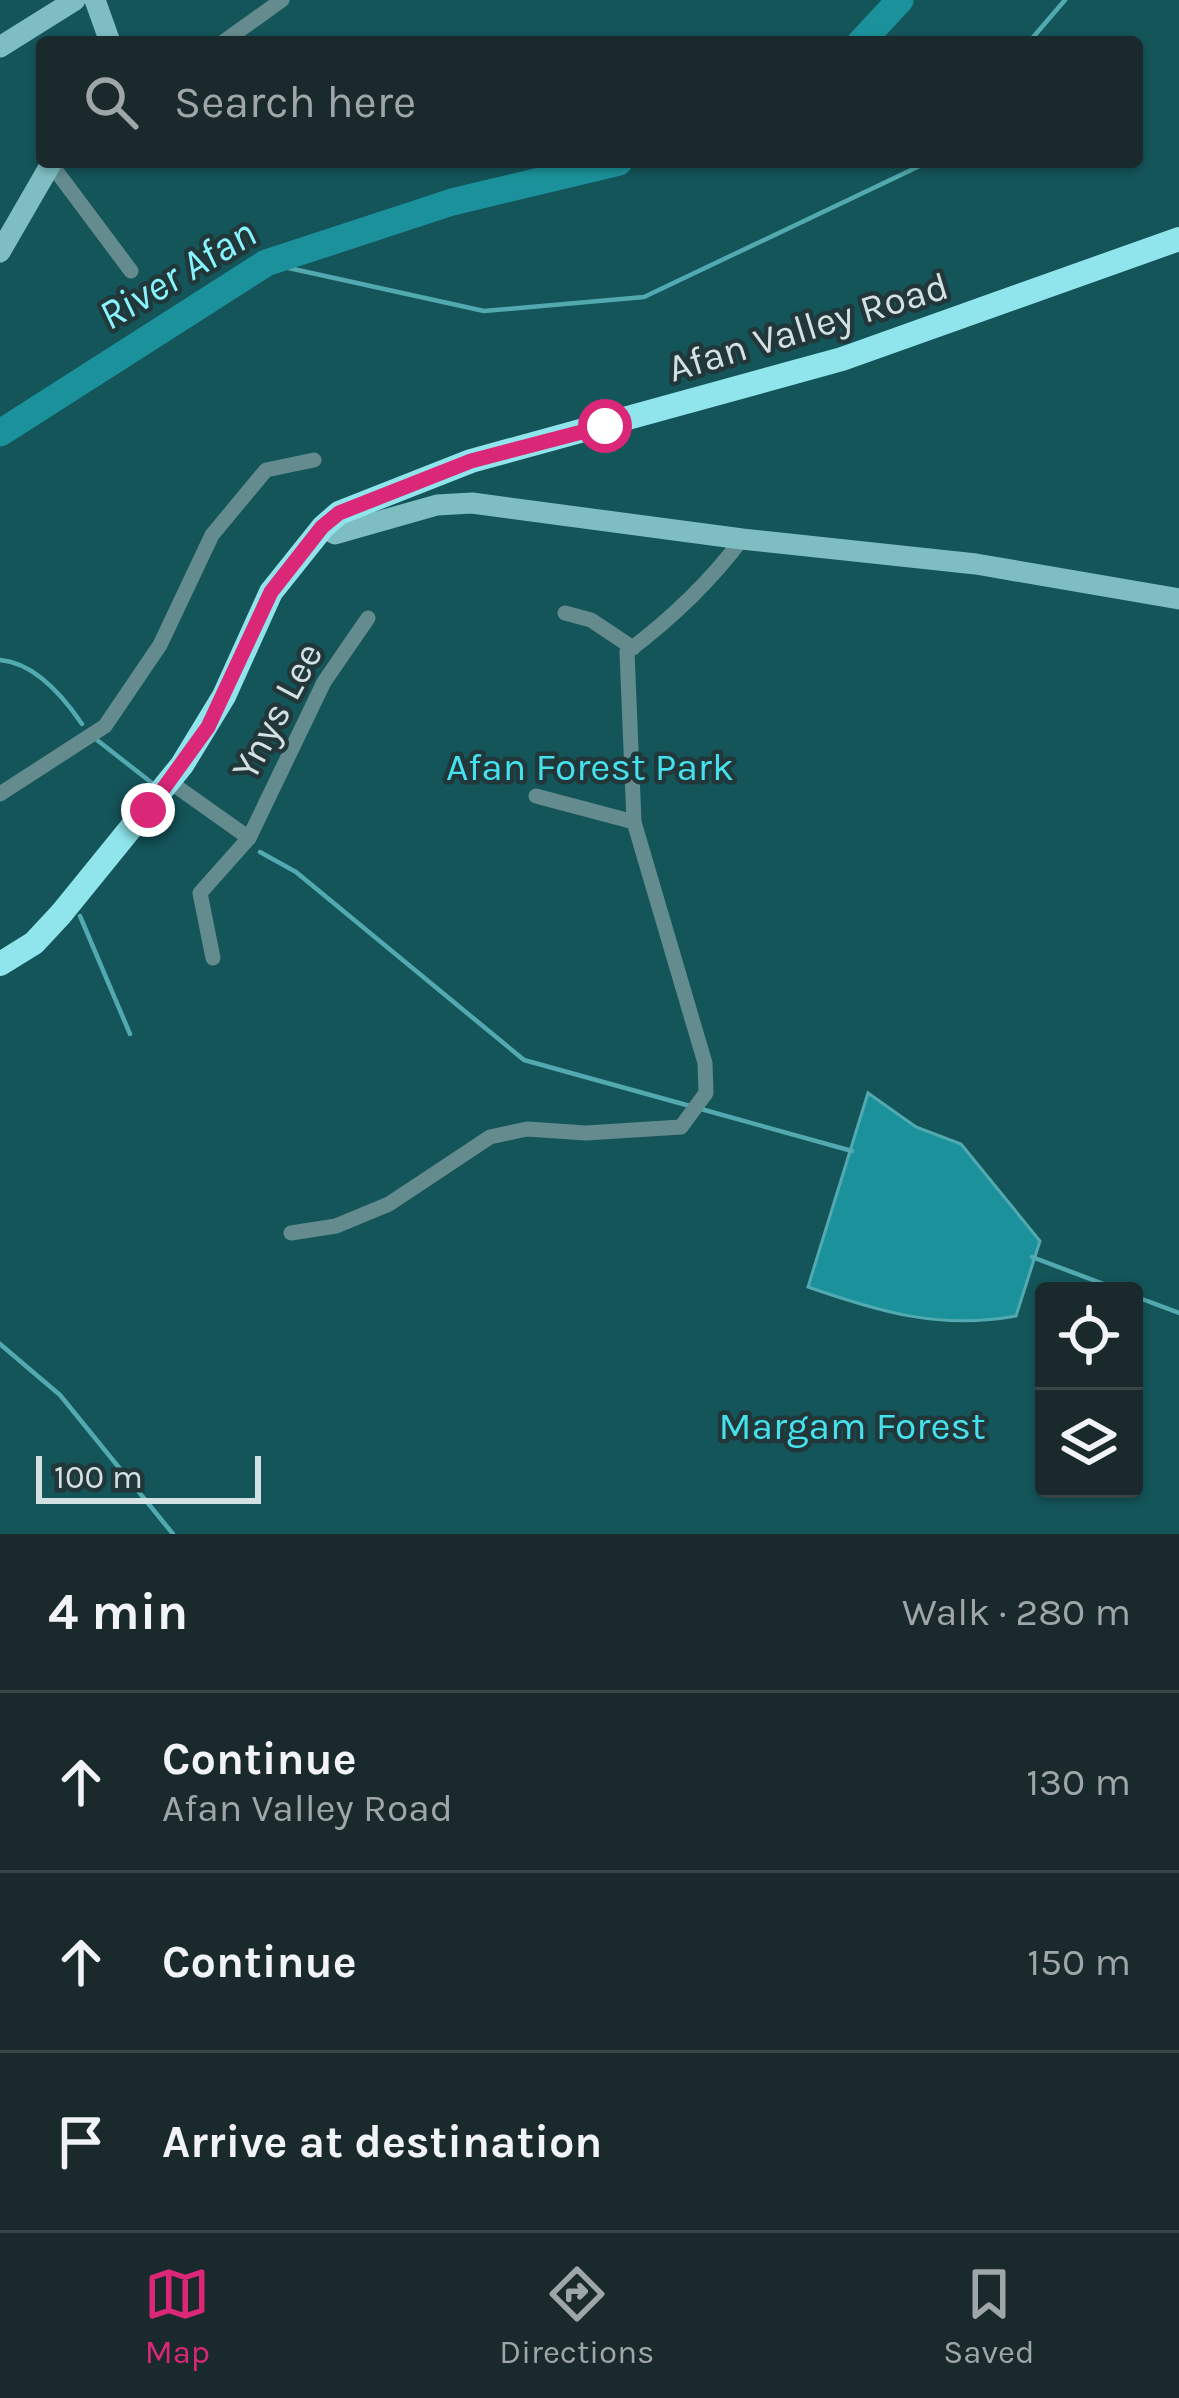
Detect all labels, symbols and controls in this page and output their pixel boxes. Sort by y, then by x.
search box [36,36,1143,168]
icon: search [78,69,144,135]
text: Search here [174,76,416,128]
water label: River Afan [89,208,265,340]
street label: Afan Valley Road [662,262,954,392]
route start [578,399,632,453]
street label: Ynys Lee [222,635,332,787]
park label: Afan Forest Park [446,744,734,790]
route end [121,783,175,837]
map controls [1035,1282,1143,1498]
button: locate [1035,1282,1143,1390]
button: layers [1035,1390,1143,1498]
park label: Margam Forest [718,1403,986,1449]
scale bar [36,1450,261,1503]
text: 100 m [54,1458,143,1496]
text: 4 min [48,1582,188,1642]
text: Walk · 280 m [902,1589,1131,1635]
text: Continue [162,1733,357,1785]
icon: ahead [48,1749,114,1815]
text: 130 m [1026,1759,1131,1805]
text: Afan Valley Road [162,1785,453,1831]
icon: ahead [48,1929,114,1995]
text: Continue [162,1936,357,1988]
text: 150 m [1027,1939,1131,1985]
icon: arrive [48,2109,114,2175]
text: Arrive at destination [162,2116,602,2168]
tab: Map [144,2261,210,2371]
tab: Directions [499,2261,654,2371]
tab: Saved [943,2261,1035,2371]

